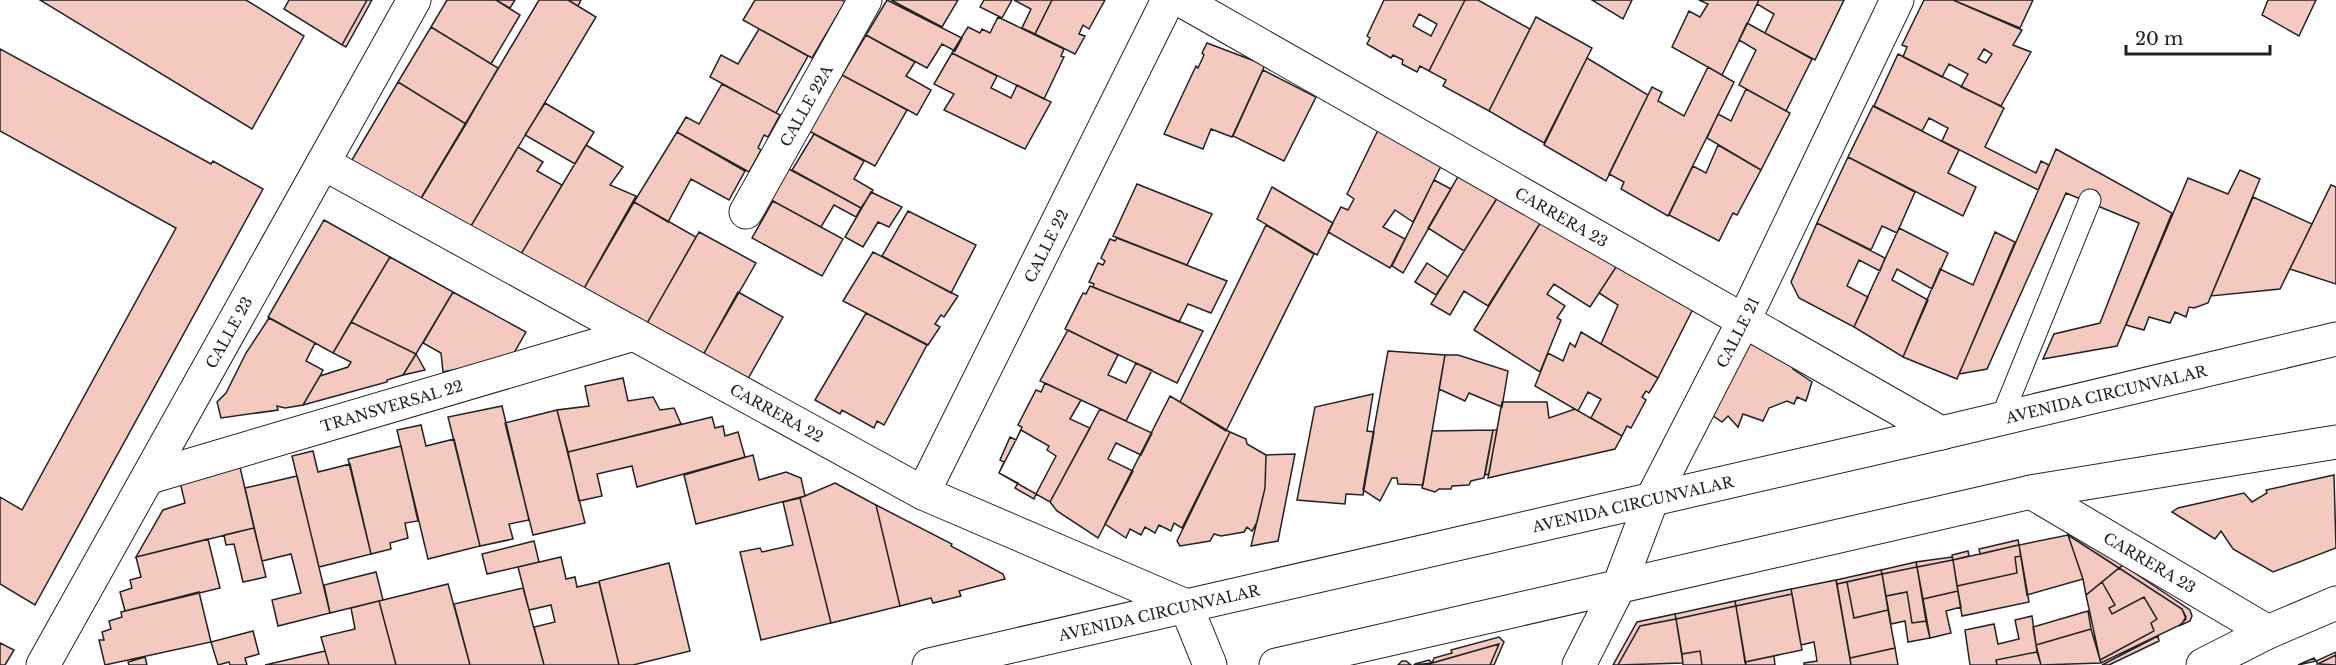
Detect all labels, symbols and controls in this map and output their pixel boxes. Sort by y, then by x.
scale bar [2126,18,2270,56]
text: 20 m [2135,28,2183,50]
street label: CALLE 22A [775,61,836,150]
street label: CARRERA 23 [1512,183,1611,251]
street label: CALLE 22 [1020,206,1072,286]
street label: CALLE 23 [201,293,256,371]
street label: CALLE 21 [1712,294,1763,371]
street label: AVENIDA CIRCUNVALAR [2003,360,2210,427]
street label: TRANSVERSAL 22 [318,376,465,436]
street label: CARRERA 22 [727,379,827,446]
street label: AVENIDA CIRCUNVALAR [1529,471,1736,536]
street label: CARRERA 23 [2100,528,2199,597]
street label: AVENIDA CIRCUNVALAR [1056,580,1263,645]

